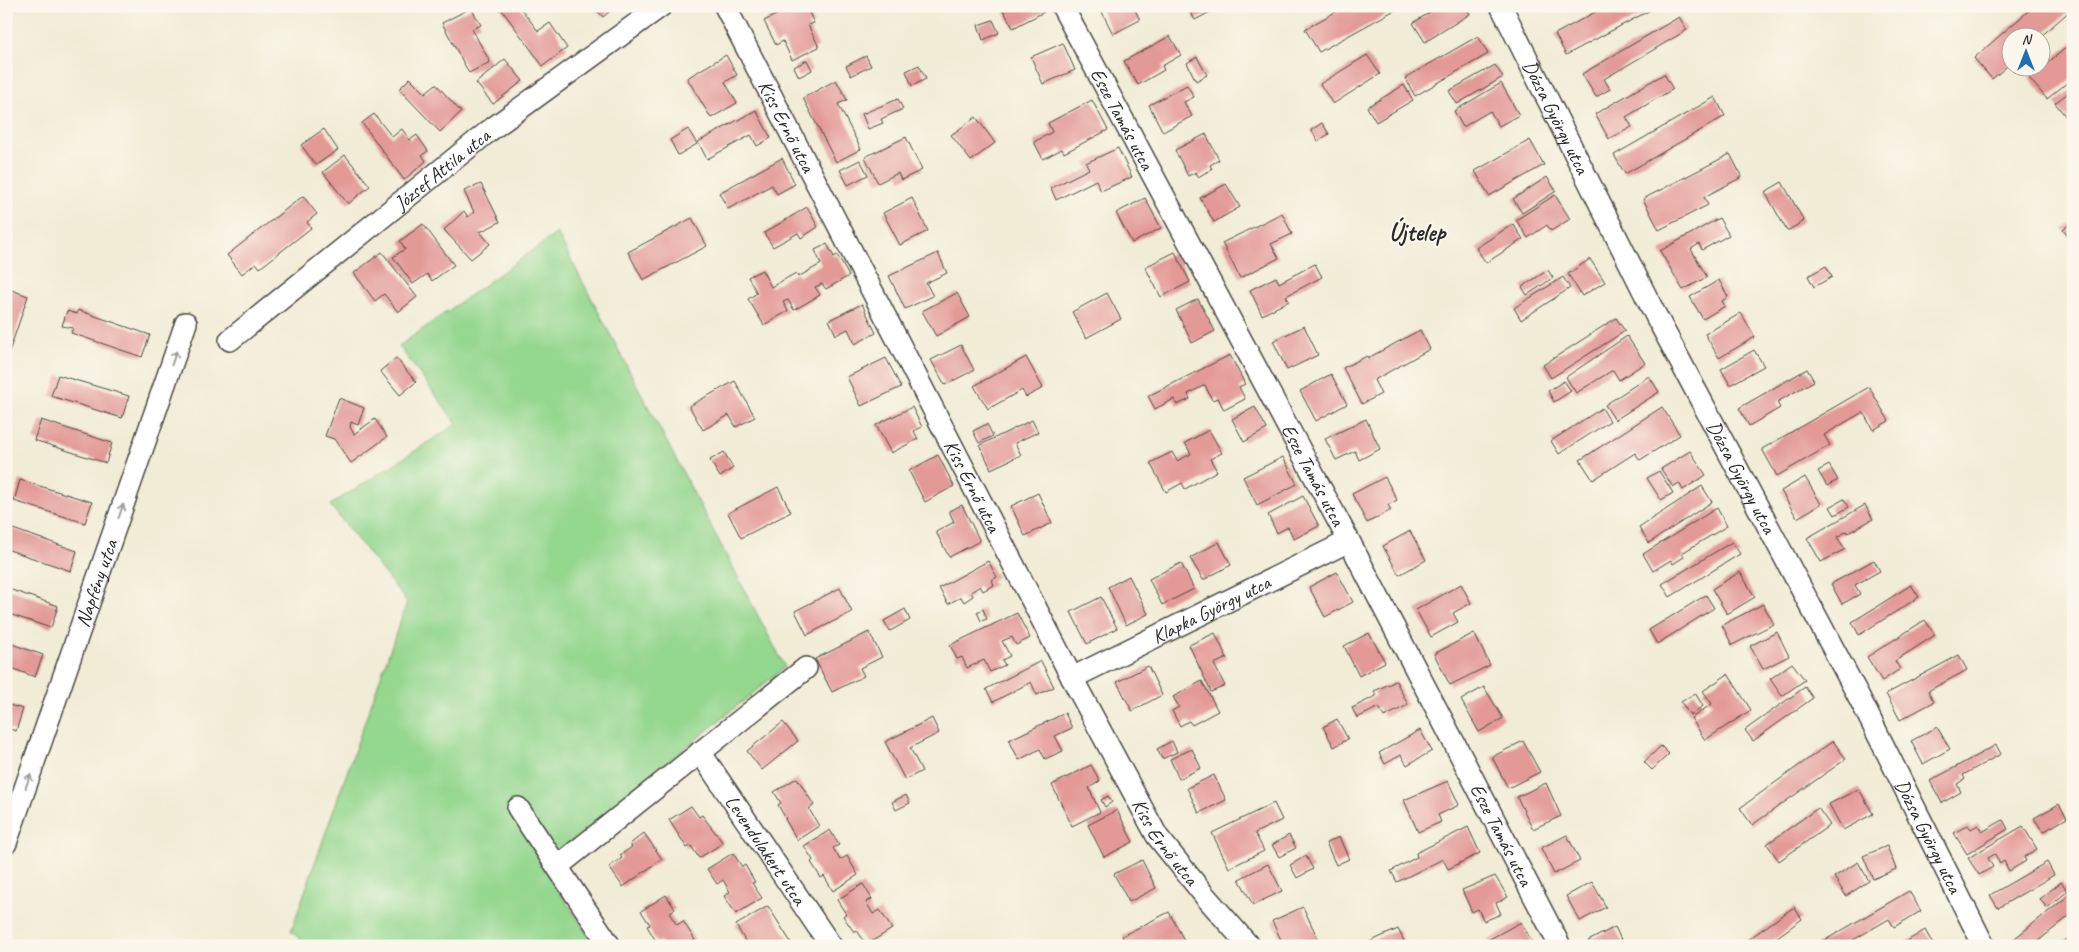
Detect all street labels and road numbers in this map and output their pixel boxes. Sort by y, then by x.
street label: Dózsa György utca [1517,56,1596,180]
street label: Esze Tamás utca [1085,64,1160,176]
street label: Kiss Ernő utca [752,76,821,178]
street label: József Attila utca [388,122,497,216]
street label: Dózsa György utca [1701,417,1782,540]
street label: Esze Tamás utca [1276,420,1351,532]
street label: Kiss Ernő utca [938,436,1007,538]
street label: Napfény utca [70,535,124,630]
street label: Klapka György utca [1148,569,1276,649]
street label: Dózsa György utca [1889,775,1968,899]
street label: Esze Tamás utca [1465,779,1539,892]
street label: Levendulakert utca [720,790,812,911]
street label: Kiss Ernő utca [1126,794,1205,892]

